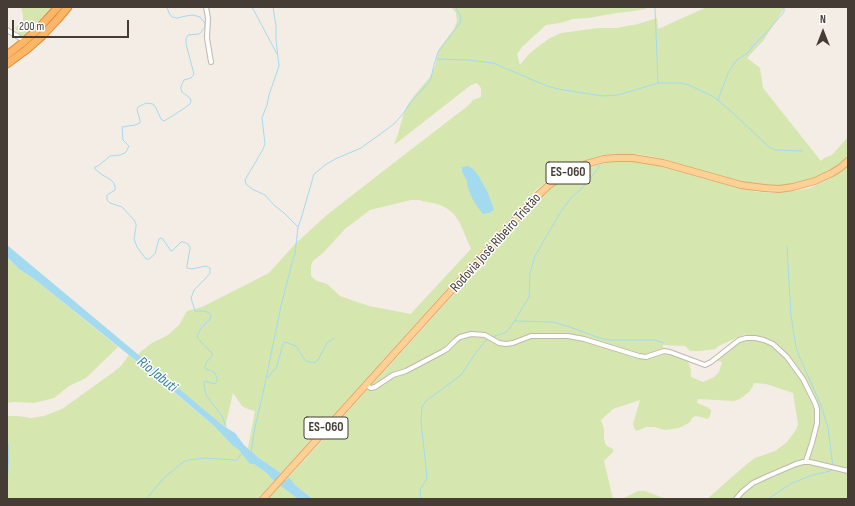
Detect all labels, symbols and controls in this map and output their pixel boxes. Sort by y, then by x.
scale bar [14,12,131,38]
north arrow [803,12,843,52]
text: N [820,13,826,26]
text: 200 m [19,19,44,34]
road number: ES-060 [546,162,590,184]
street label: Rodovia José Ribeiro Tristão [447,190,545,296]
water label: Rio Jabuti [133,353,181,397]
road number: ES-060 [304,417,348,439]

